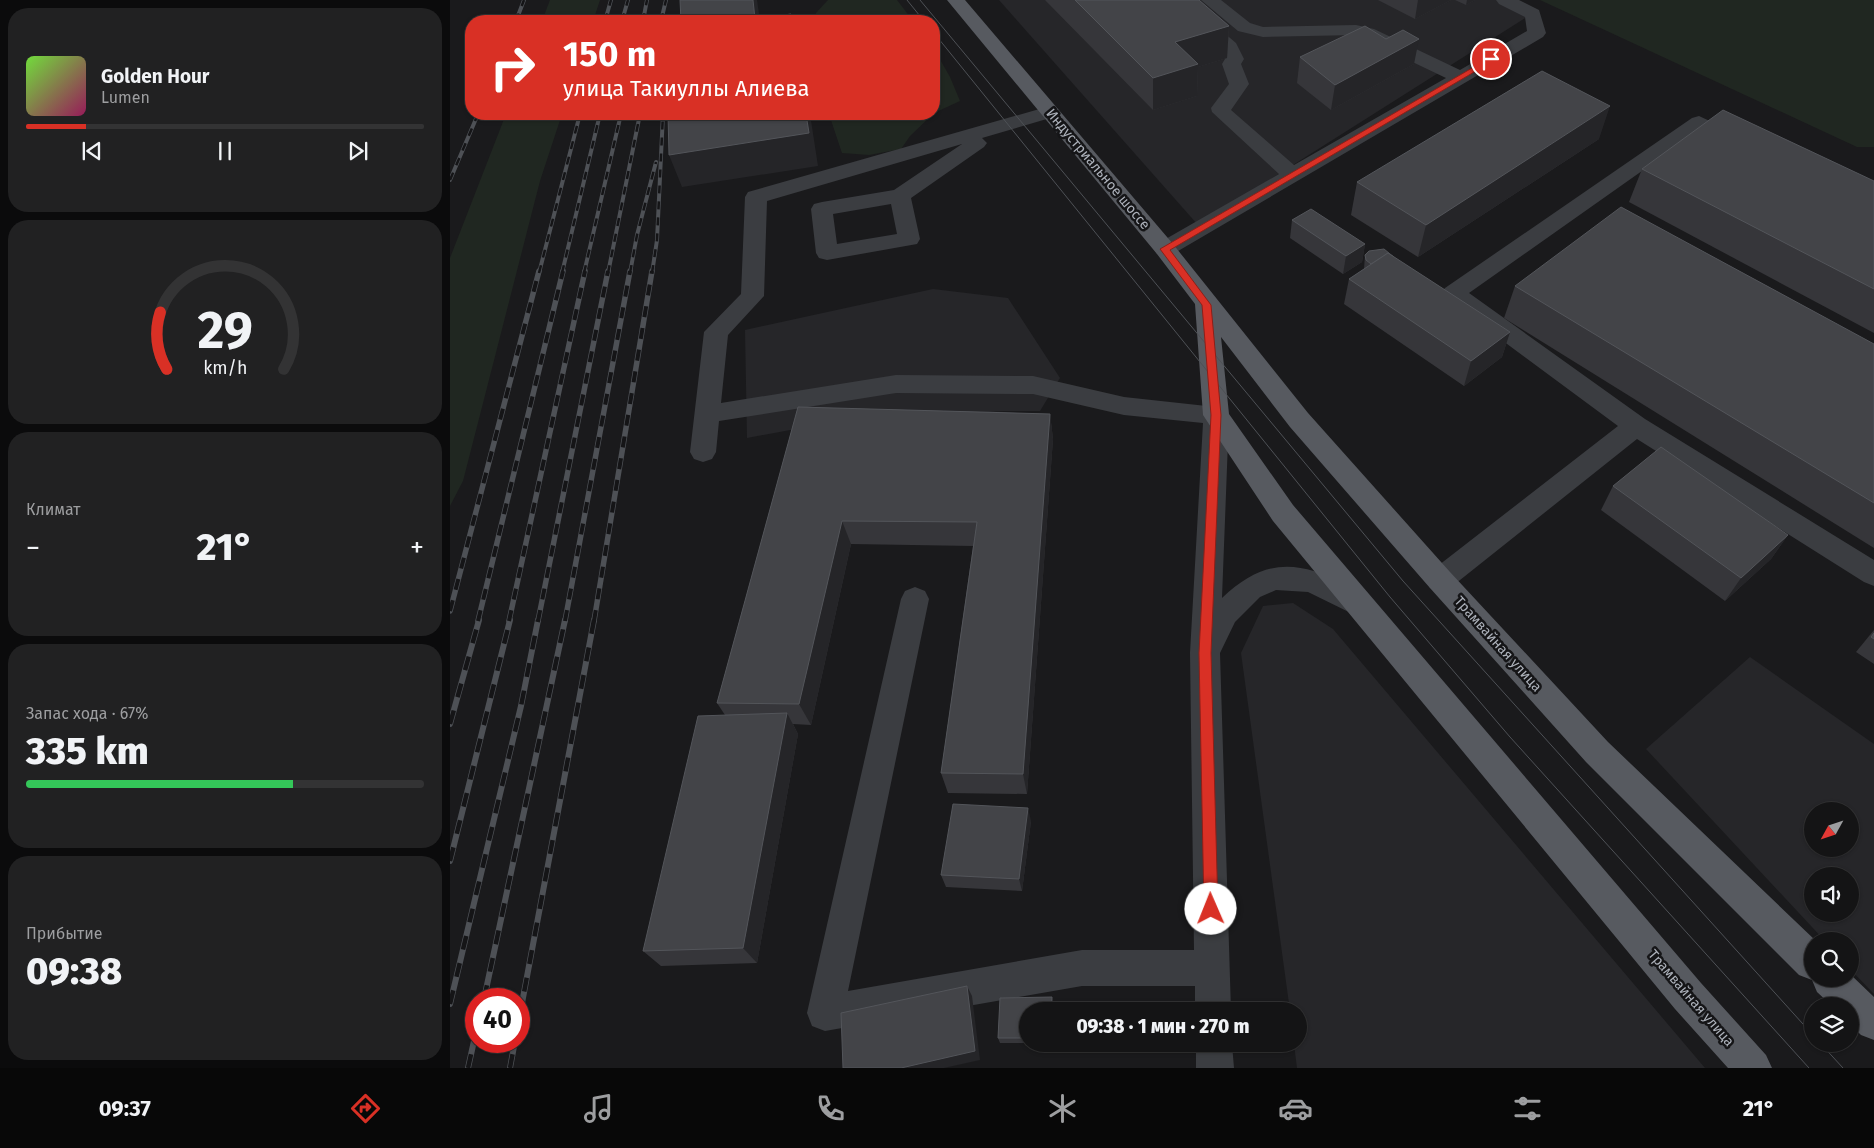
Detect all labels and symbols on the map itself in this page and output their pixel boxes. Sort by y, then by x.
pin [1470,38,1512,80]
street label: Индустриальное шоссе [1042,105,1154,233]
street label: Трамвайная улица [1451,593,1545,695]
north arrow [1804,802,1859,858]
position arrow [1184,882,1236,934]
street label: Трамвайная улица [1644,946,1738,1050]
speed limit sign: 40 [465,988,530,1053]

